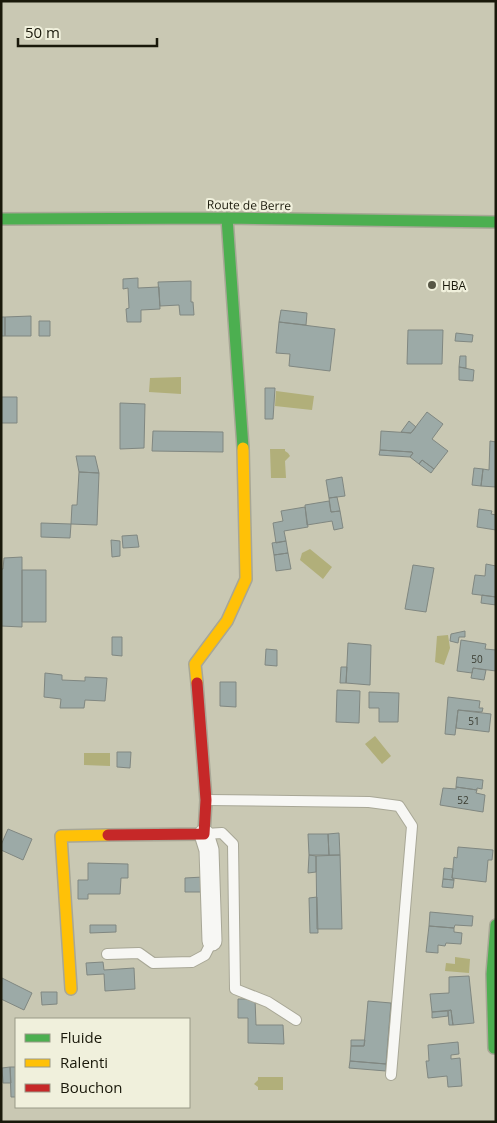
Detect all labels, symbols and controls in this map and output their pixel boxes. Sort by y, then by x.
scale bar [18,15,156,47]
text: 50 m [25,22,60,42]
street label: Route de Berre [207,196,292,214]
place label: HBA [442,277,467,294]
marker: HBA [426,279,438,291]
house number: 50 [471,652,483,666]
house number: 51 [468,714,480,728]
house number: 52 [457,793,469,807]
legend [15,1018,190,1108]
text: Fluide [60,1027,102,1047]
text: Ralenti [60,1052,108,1072]
text: Bouchon [60,1077,123,1097]

